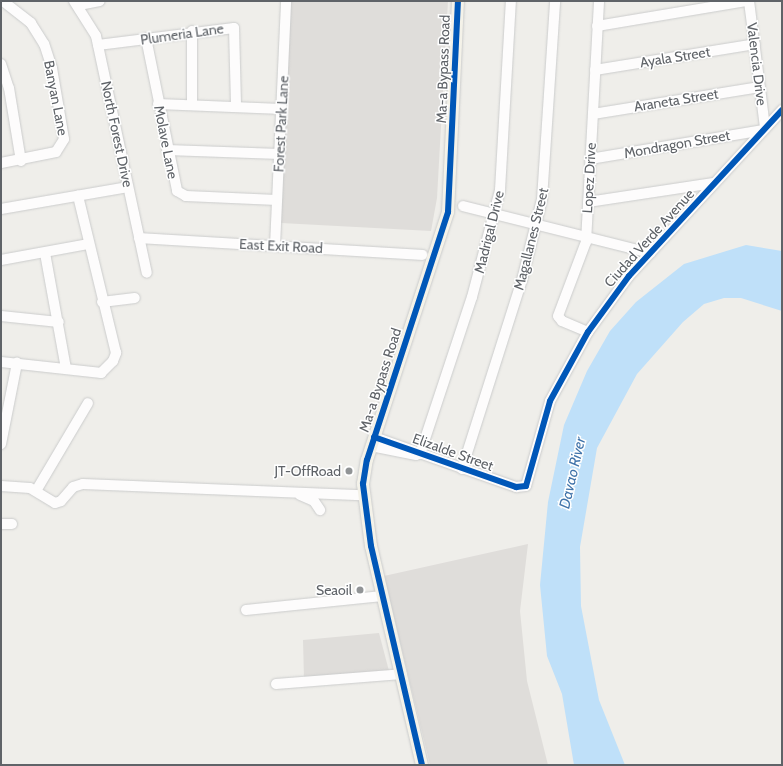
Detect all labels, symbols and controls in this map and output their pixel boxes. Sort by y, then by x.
street label: Ma-a Bypass Road [433,14,453,124]
street label: Plumeria Lane [139,20,225,48]
street label: Valencia Drive [744,22,770,106]
street label: Ayala Street [639,43,711,71]
street label: Banyan Lane [40,59,72,137]
street label: Forest Park Lane [270,75,292,173]
street label: North Forest Drive [98,79,136,189]
street label: Araneta Street [633,85,719,115]
street label: Molave Lane [151,104,181,180]
street label: Mondragon Street [623,126,731,162]
street label: Lopez Drive [579,142,599,214]
street label: Ciudad Verde Avenue [600,185,698,291]
street label: Magallanes Street [510,186,552,292]
street label: Madrigal Drive [471,189,507,275]
street label: East Exit Road [239,235,323,257]
street label: Ma-a Bypass Road [355,326,405,434]
street label: Elizalde Street [410,430,496,474]
water label: Davao River [556,435,590,511]
place label: JT-OffRoad [274,463,341,479]
marker: JT-OffRoad [344,466,354,476]
place label: Seaoil [316,582,352,598]
marker: Seaoil [355,585,365,595]

